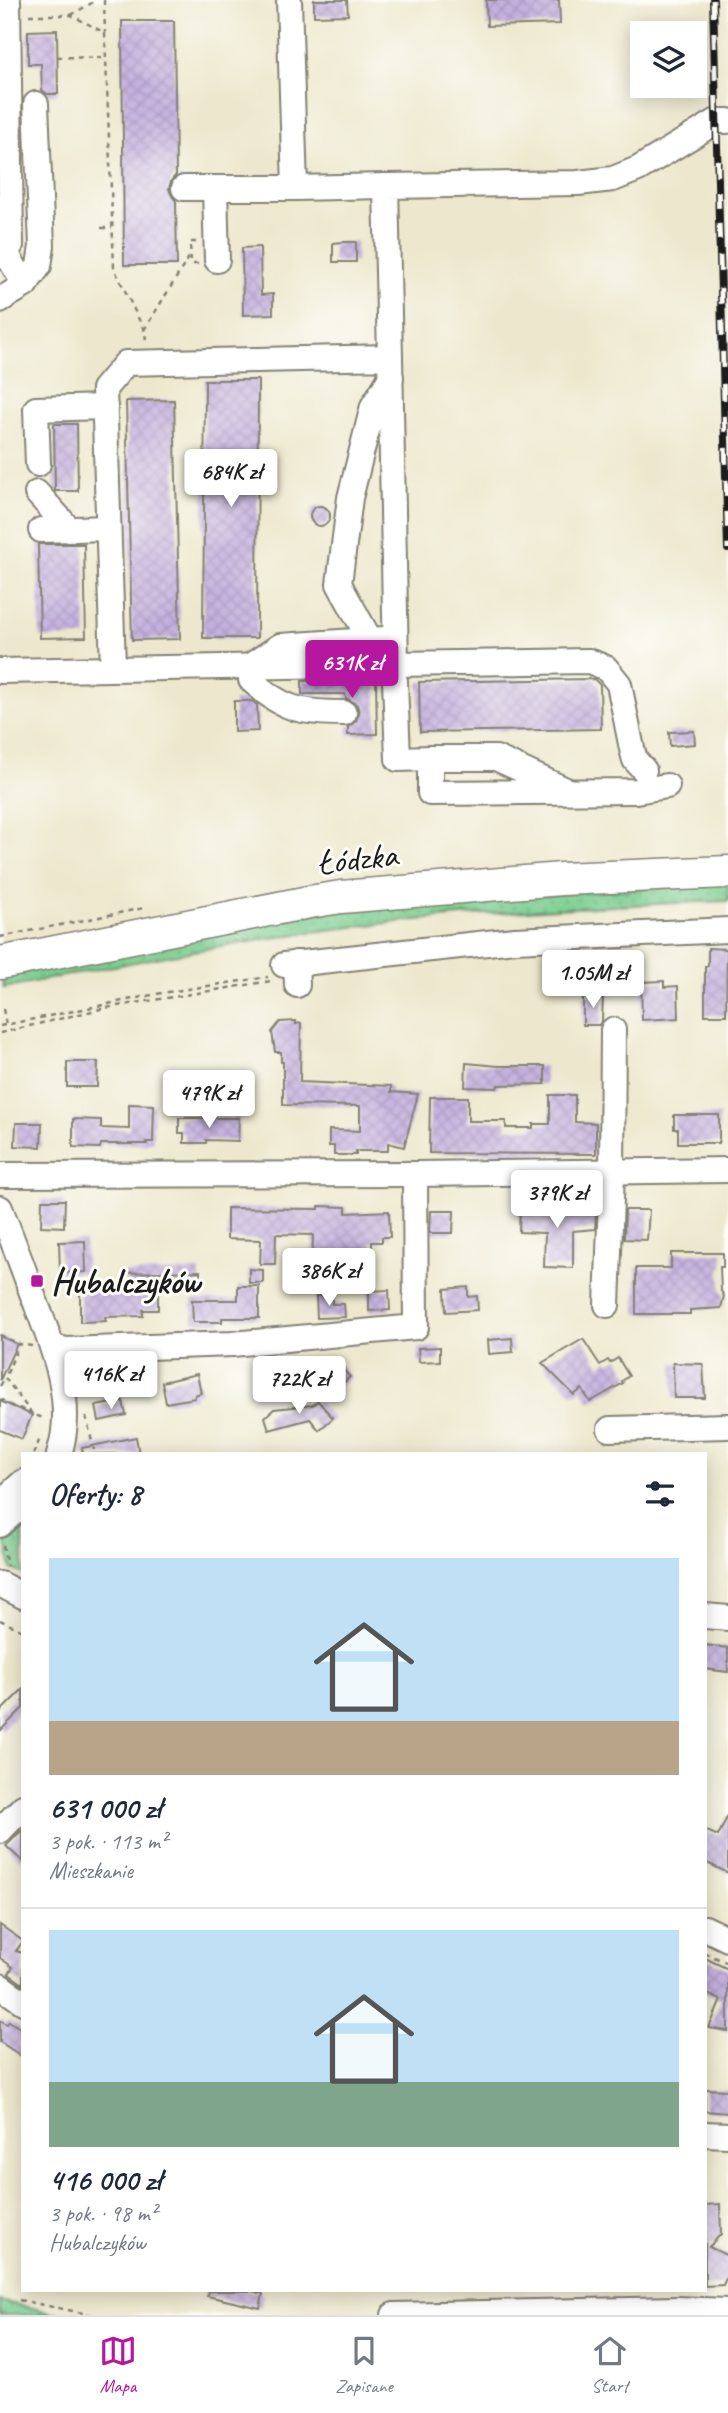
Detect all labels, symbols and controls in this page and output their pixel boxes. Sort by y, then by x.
map controls [630,21,707,98]
button: layers [630,21,707,98]
pin: 684K zł [166,449,296,509]
text: 684K zł [200,457,262,486]
pin: 631K zł [287,640,417,700]
text: 631K zł [321,648,383,677]
street label: Łódzka [315,832,402,885]
pin: 1.05M zł [521,950,665,1010]
text: 1.05M zł [558,958,628,987]
pin: 479K zł [144,1070,274,1130]
text: 479K zł [179,1078,239,1107]
pin: 379K zł [492,1170,622,1230]
text: 379K zł [527,1178,587,1207]
pin: 386K zł [264,1248,394,1308]
text: 386K zł [298,1256,360,1285]
place label: Hubalczyków [51,1259,203,1304]
marker: Hubalczyków [29,1273,45,1289]
pin: 416K zł [46,1352,176,1411]
pin: 722K zł [234,1356,364,1416]
text: 416K zł [80,1359,142,1388]
text: 722K zł [269,1364,329,1393]
text: Oferty: 8 [49,1475,141,1513]
icon: filters [641,1475,679,1513]
icon: home [301,1604,427,1730]
text: 631 000 zł [49,1789,161,1827]
text: 3 pok. · 113 m² [49,1827,167,1856]
text: Mieszkanie [49,1856,133,1885]
icon: home [301,1976,427,2102]
text: 416 000 zł [49,2161,161,2199]
text: 3 pok. · 98 m² [49,2199,157,2228]
text: Hubalczyków [49,2228,145,2257]
tab: Mapa [99,2332,137,2398]
tab: Zapisane [335,2332,393,2398]
tab: Start [591,2332,629,2398]

